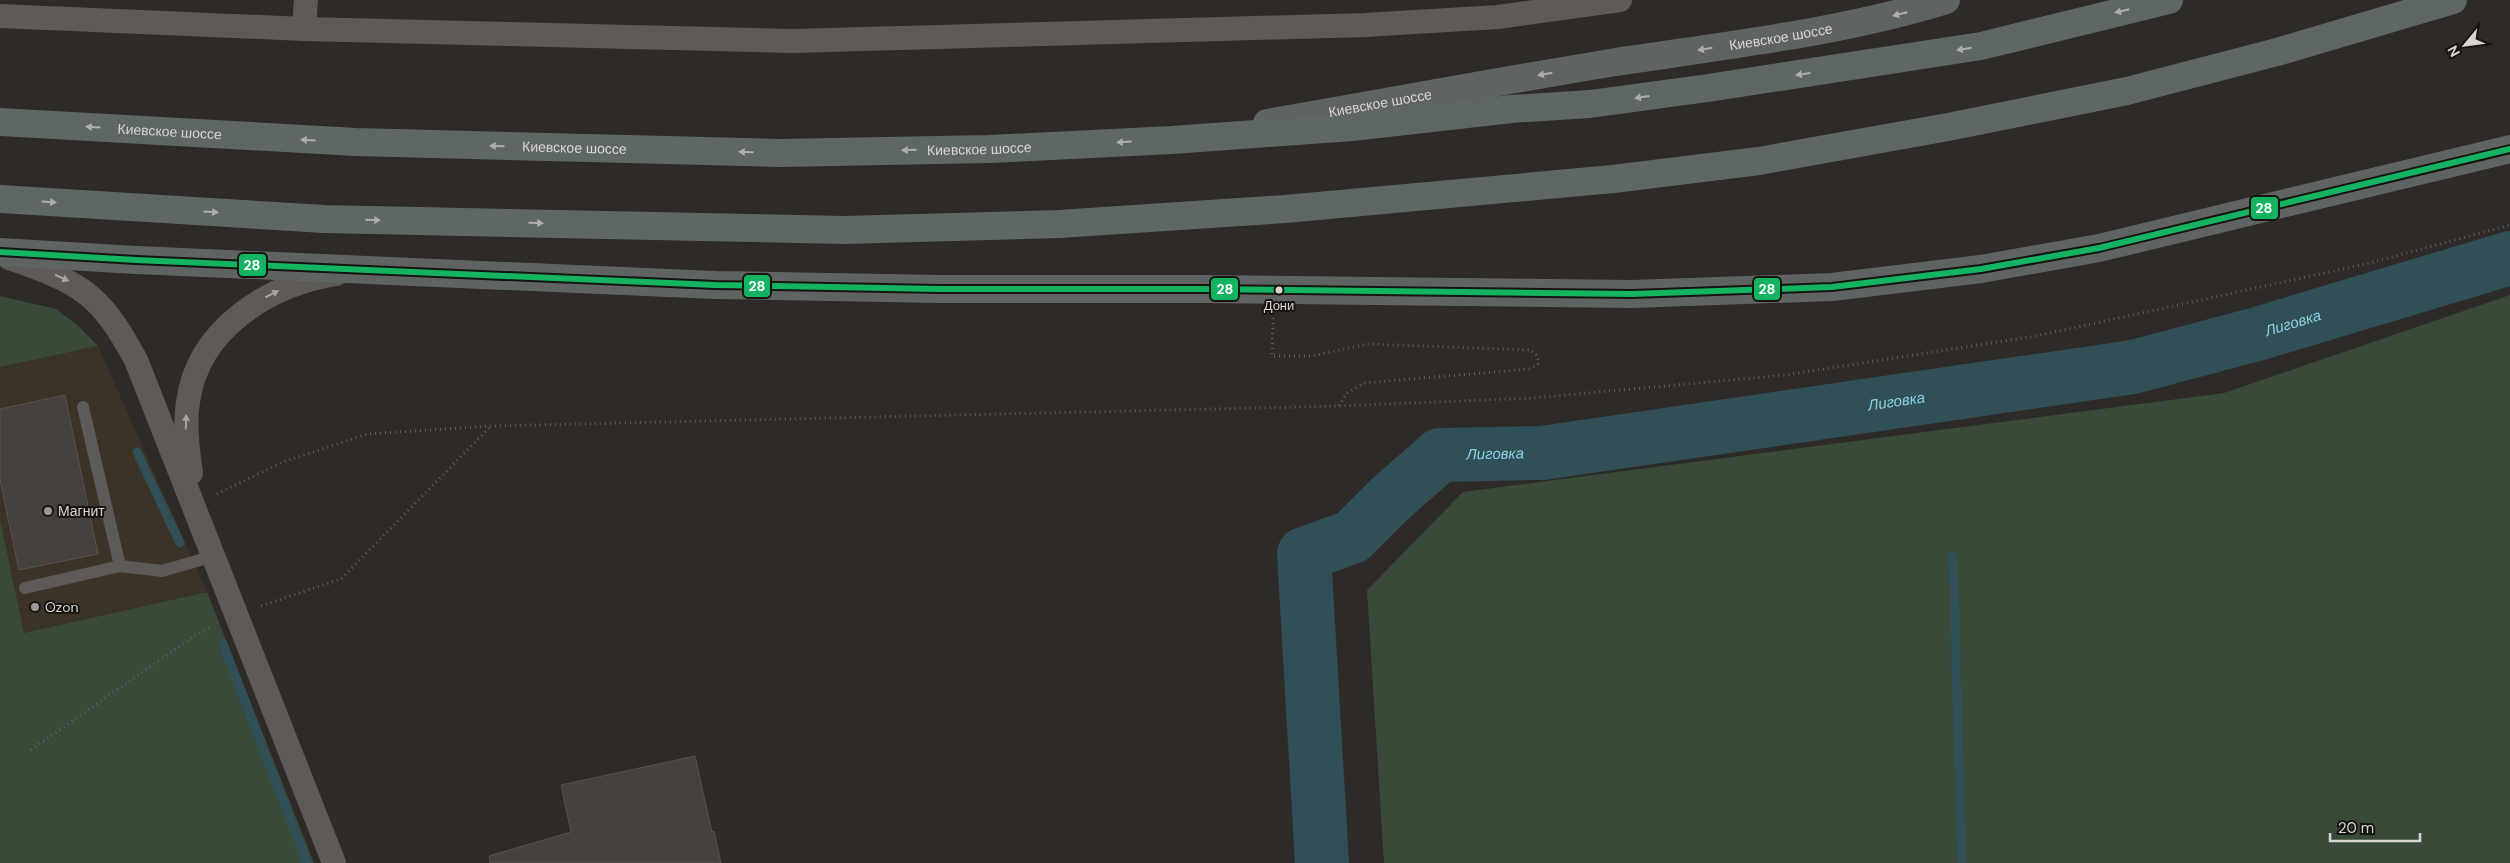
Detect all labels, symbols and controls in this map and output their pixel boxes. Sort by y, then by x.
one-way arrow [2114,7,2129,15]
one-way arrow [1892,10,1907,18]
street label: Киевское шоссе [1728,19,1834,54]
north arrow [2440,20,2490,70]
text: N [2443,42,2464,60]
one-way arrow [1697,45,1713,53]
one-way arrow [1956,46,1972,54]
one-way arrow [1536,71,1552,79]
one-way arrow [1795,71,1811,79]
street label: Киевское шоссе [1327,85,1433,121]
one-way arrow [1634,93,1650,101]
street label: Киевское шоссе [117,120,223,143]
one-way arrow [85,123,101,131]
one-way arrow [299,135,315,143]
street label: Киевское шоссе [522,137,627,158]
street label: Киевское шоссе [927,138,1032,159]
one-way arrow [1116,139,1132,147]
one-way arrow [488,142,504,150]
one-way arrow [901,146,917,154]
one-way arrow [738,148,754,156]
line badge: 28 [2250,196,2279,220]
one-way arrow [41,198,57,206]
text: 28 [2256,199,2273,217]
one-way arrow [203,208,219,216]
one-way arrow [365,216,381,224]
one-way arrow [528,219,544,227]
line badge: 28 [238,253,267,277]
text: 28 [244,256,261,274]
one-way arrow [55,274,69,282]
line badge: 28 [743,274,771,298]
text: 28 [749,277,766,295]
line badge: 28 [1210,277,1239,301]
line badge: 28 [1753,277,1781,301]
text: 28 [1217,280,1234,298]
text: 28 [1759,280,1776,298]
marker: Дони [1274,285,1284,295]
one-way arrow [265,289,279,297]
place label: Дони [1264,297,1294,314]
water label: Лиговка [2262,305,2323,341]
water label: Лиговка [1866,387,1926,416]
one-way arrow [183,413,191,429]
water label: Лиговка [1465,443,1524,464]
place label: Магнит [58,502,105,520]
marker: Магнит [42,505,54,517]
place label: Ozon [45,598,79,616]
marker: Ozon [29,601,41,613]
scale bar [2330,810,2420,842]
text: 20 m [2338,818,2374,838]

